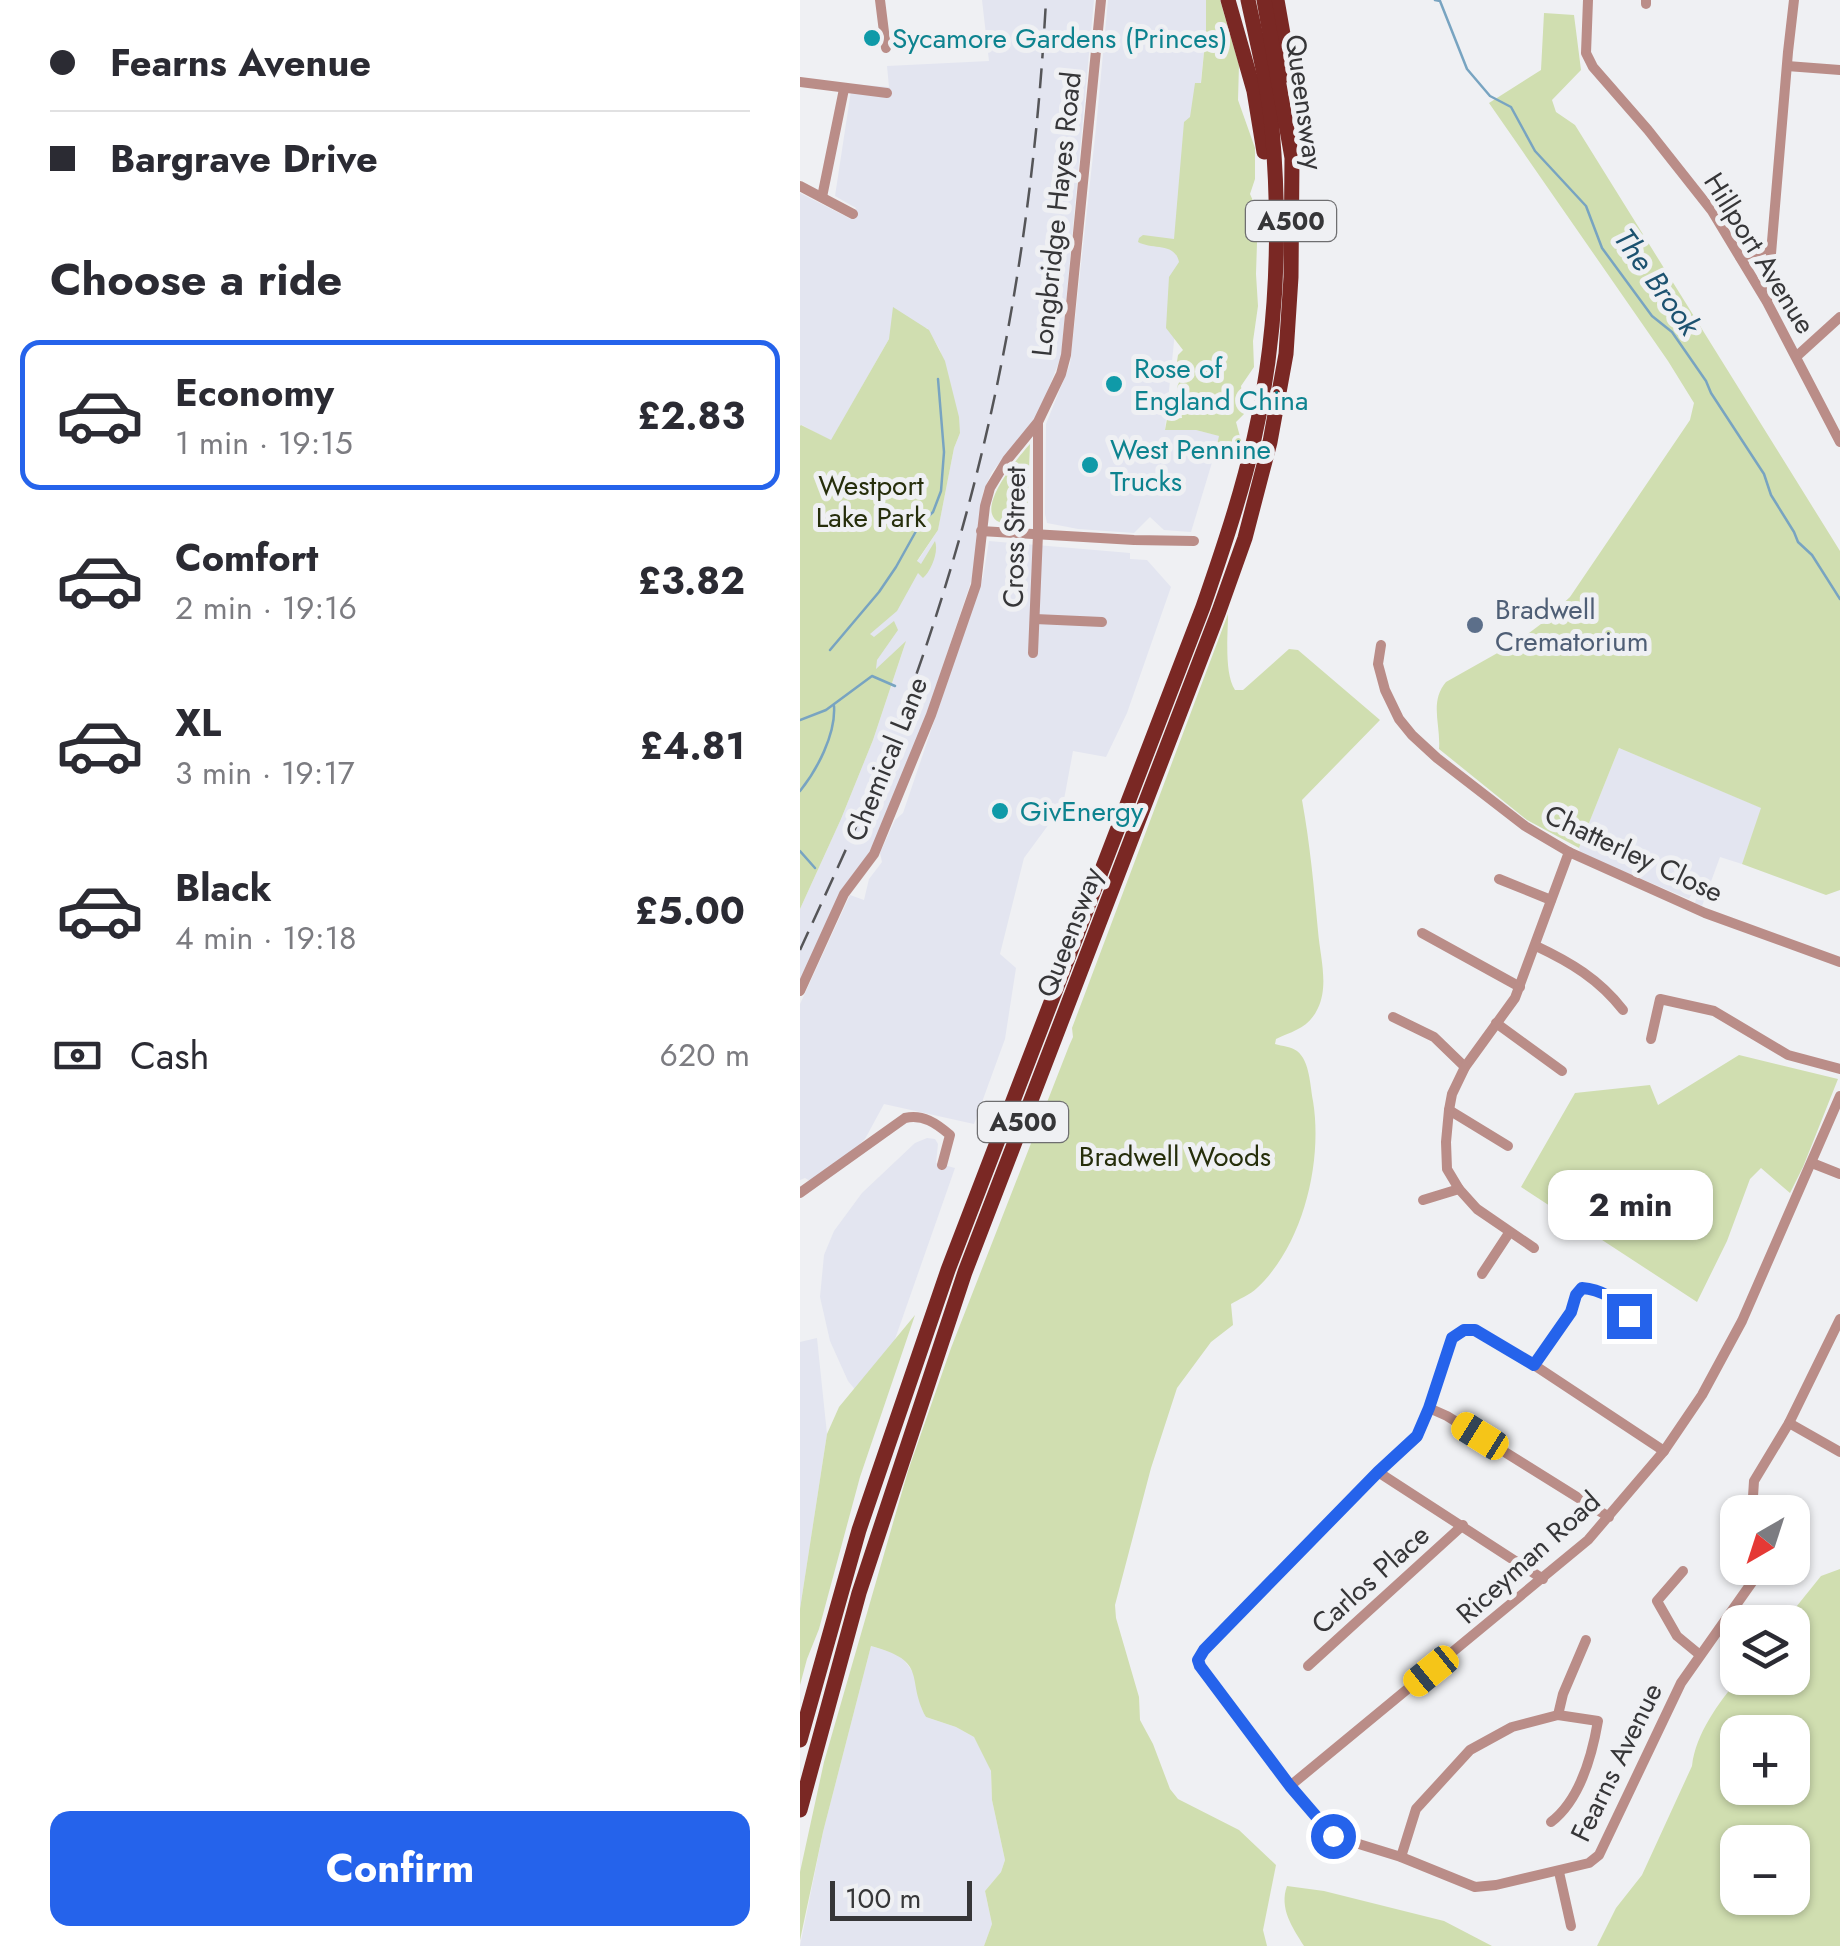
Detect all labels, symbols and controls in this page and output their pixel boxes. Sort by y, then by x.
place label: Sycamore Gardens (Princes) [892,18,1228,59]
marker: Sycamore Gardens (Princes) [861,27,883,49]
street label: Queensway [1275,32,1334,173]
text: Fearns Avenue [110,35,371,90]
street label: Longbridge Hayes Road [1021,70,1092,358]
text: Bargrave Drive [110,131,378,186]
street label: Hillport Avenue [1694,165,1826,342]
road number: A500 [1246,201,1336,241]
water label: The Brook [1604,219,1712,345]
text: Choose a ride [50,247,342,312]
place label: Rose of England China [1134,348,1308,421]
text: Economy [175,365,334,420]
icon: car [55,370,145,460]
marker: Rose of England China [1103,373,1125,395]
text: £2.83 [637,388,745,443]
text: 1 min · 19:15 [175,420,353,466]
place label: West Pennine Trucks [1110,429,1271,502]
marker: West Pennine Trucks [1079,454,1101,476]
park label: Westport Lake Park [816,465,927,538]
street label: Cross Street [993,466,1036,608]
text: Comfort [175,530,318,585]
icon: car [55,535,145,625]
text: £3.82 [638,553,745,608]
text: 2 min · 19:16 [175,585,357,631]
place label: Bradwell Crematorium [1495,589,1649,662]
marker: Bradwell Crematorium [1464,614,1486,636]
street label: Chemical Lane [835,671,938,848]
text: XL [175,695,221,750]
icon: car [55,700,145,790]
text: £4.81 [640,718,745,773]
text: 3 min · 19:17 [175,750,355,796]
place label: GivEnergy [1020,791,1144,832]
street label: Chatterley Close [1538,794,1730,913]
marker: GivEnergy [989,800,1011,822]
text: Black [175,860,272,915]
street label: Queensway [1026,861,1113,1003]
icon: car [55,865,145,955]
text: £5.00 [635,883,745,938]
text: 4 min · 19:18 [175,915,356,961]
icon: cash [50,1028,105,1083]
text: Cash [130,1028,210,1083]
text: 620 m [660,1032,750,1078]
road number: A500 [978,1102,1068,1142]
park label: Bradwell Woods [1079,1136,1271,1177]
callout: 2 min [1546,1171,1712,1241]
text: 2 min [1588,1182,1673,1228]
route end [1607,1294,1652,1339]
car [1447,1407,1513,1465]
street label: Riceyman Road [1447,1481,1609,1633]
north arrow [1720,1495,1810,1585]
map controls [1720,1495,1810,1915]
street label: Carlos Place [1302,1515,1439,1644]
button: layers [1720,1605,1810,1695]
car [1398,1640,1464,1702]
street label: Fearns Avenue [1560,1676,1673,1849]
button: + [1720,1715,1810,1805]
button: Confirm [50,1811,750,1926]
route start [1311,1814,1356,1859]
button: − [1720,1825,1810,1915]
scale bar [830,1876,972,1920]
text: 100 m [845,1878,921,1919]

